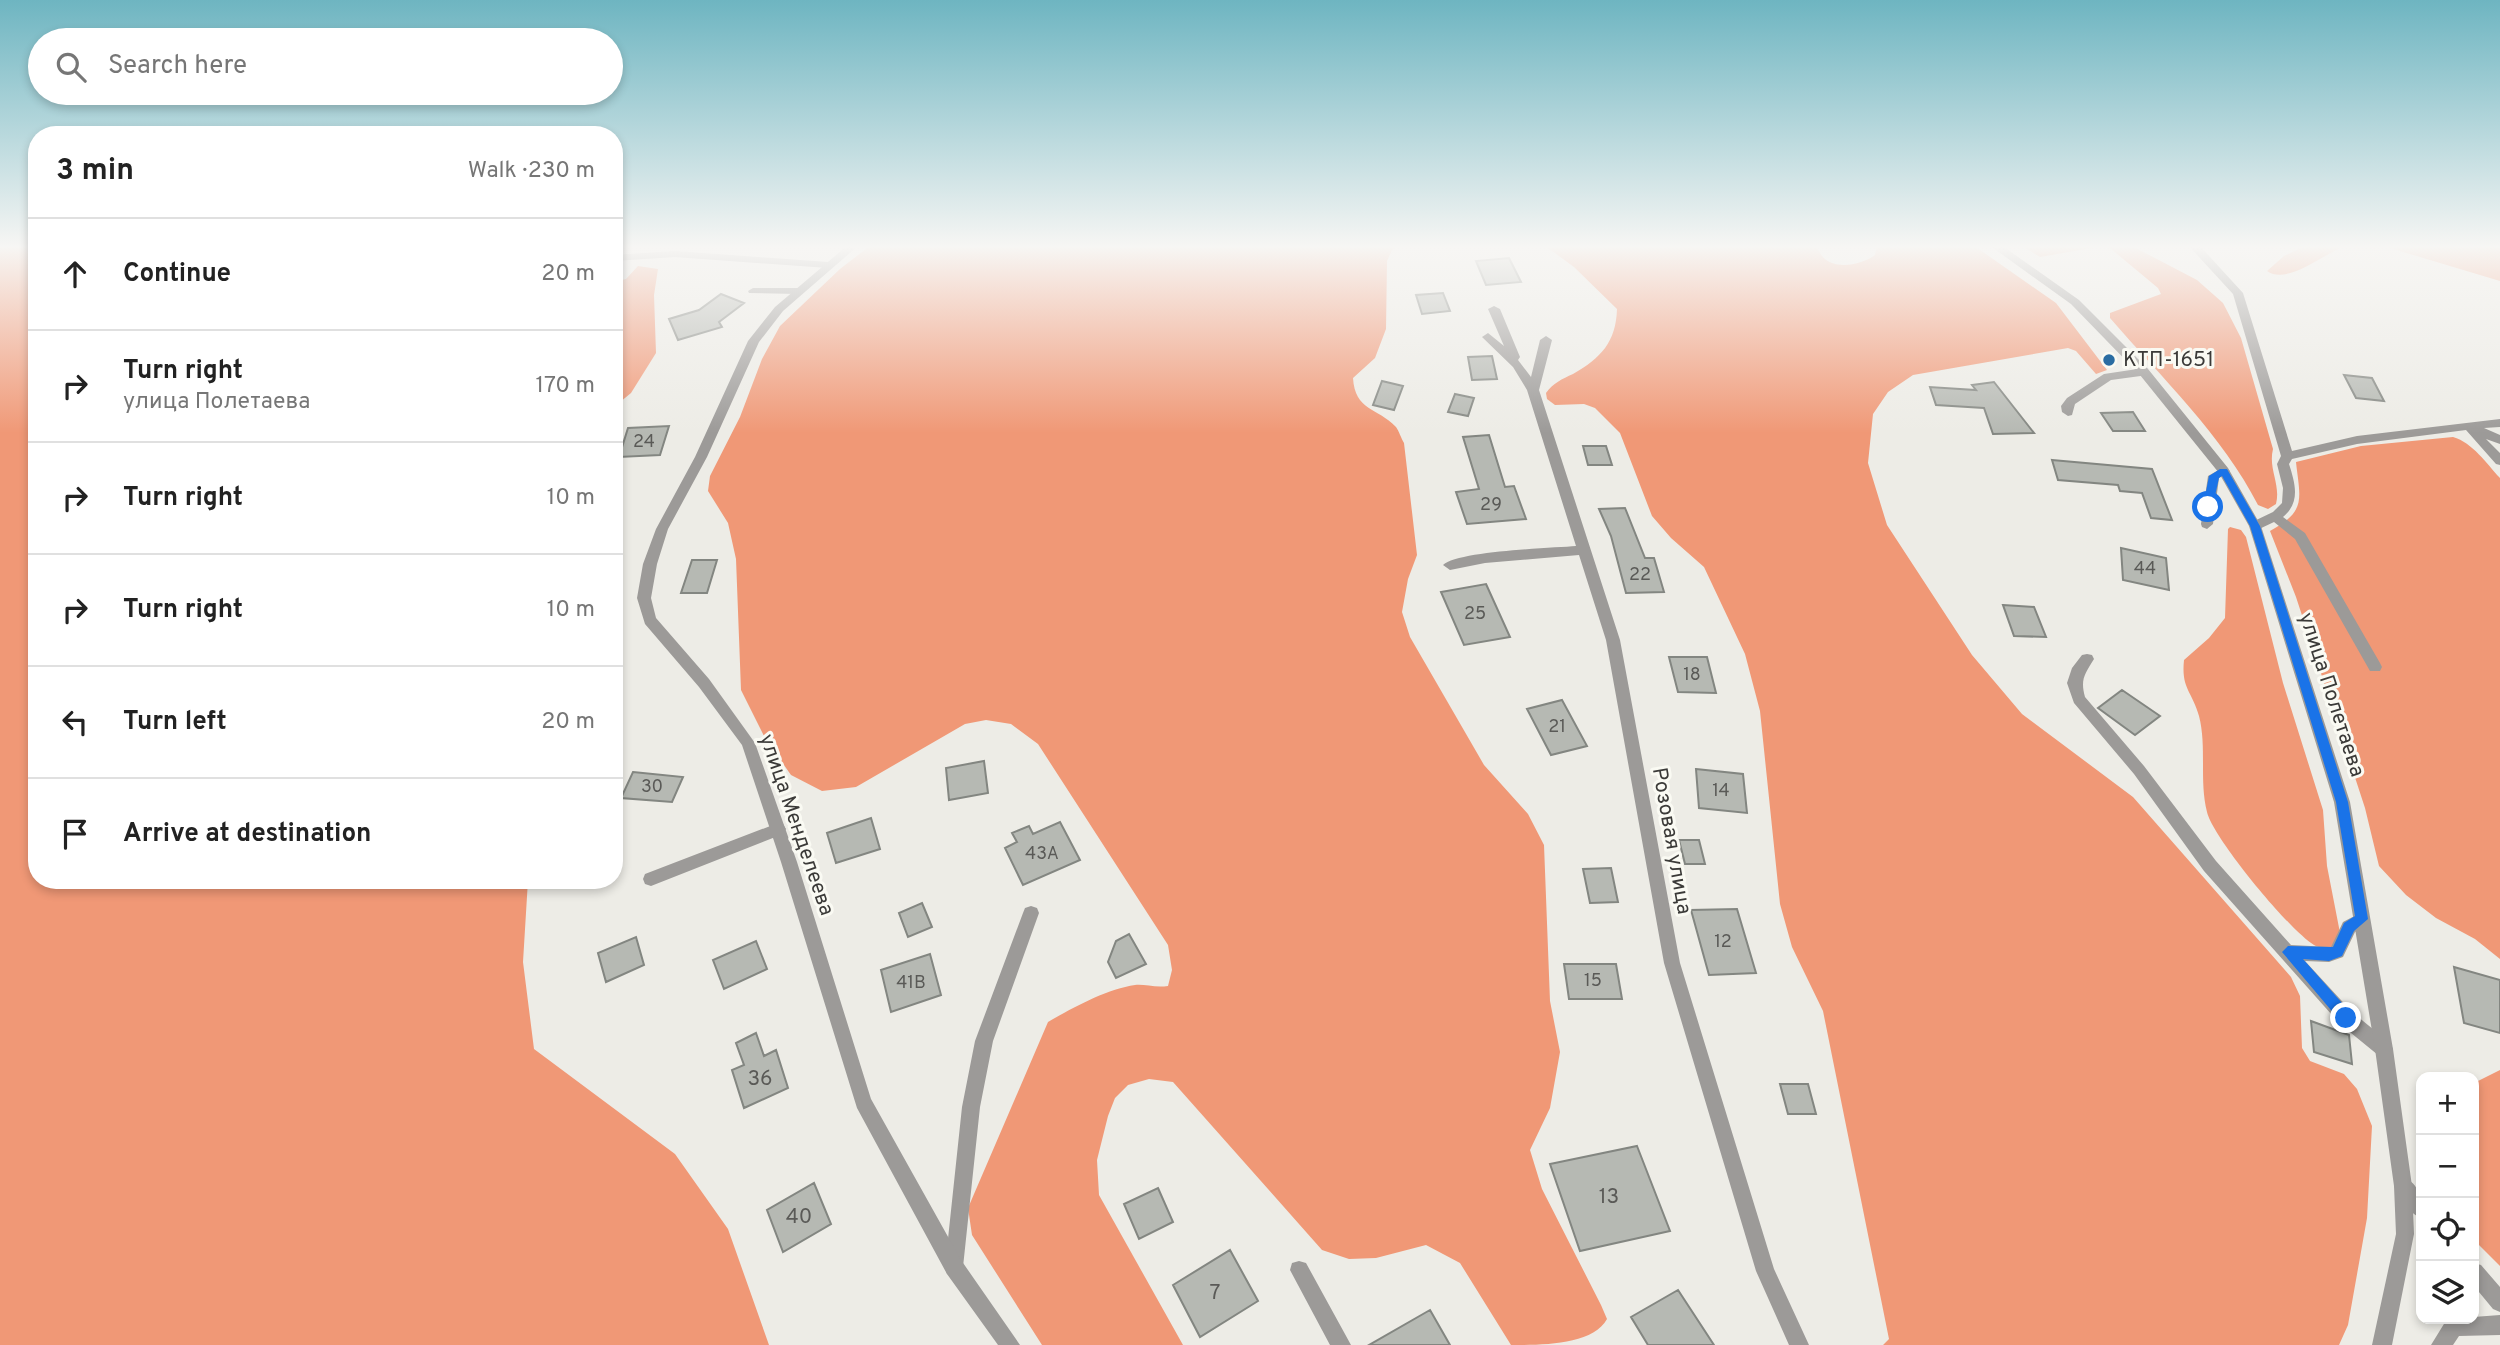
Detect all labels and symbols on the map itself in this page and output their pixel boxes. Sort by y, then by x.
place label: КТП-1651 [2123,347,2214,374]
marker: КТП-1651 [2101,352,2117,368]
house number: 24 [633,431,655,454]
route start [2192,491,2223,522]
house number: 29 [1480,494,1502,517]
house number: 44 [2134,558,2156,581]
house number: 22 [1629,564,1651,587]
house number: 25 [1464,603,1486,626]
street label: улица Полетаева [2292,609,2370,781]
house number: 18 [1683,664,1701,687]
house number: 21 [1548,716,1566,739]
street label: улица Менделеева [752,731,840,919]
street label: Розовая улица [1645,766,1697,916]
house number: 30 [641,776,663,799]
house number: 14 [1712,780,1730,803]
house number: 43А [1025,843,1059,866]
house number: 12 [1714,931,1732,954]
house number: 15 [1584,970,1602,993]
house number: 41В [896,972,926,995]
route end [2330,1002,2361,1033]
house number: 36 [747,1066,773,1093]
house number: 13 [1599,1184,1619,1211]
house number: 40 [786,1204,812,1231]
house number: 7 [1210,1280,1221,1307]

